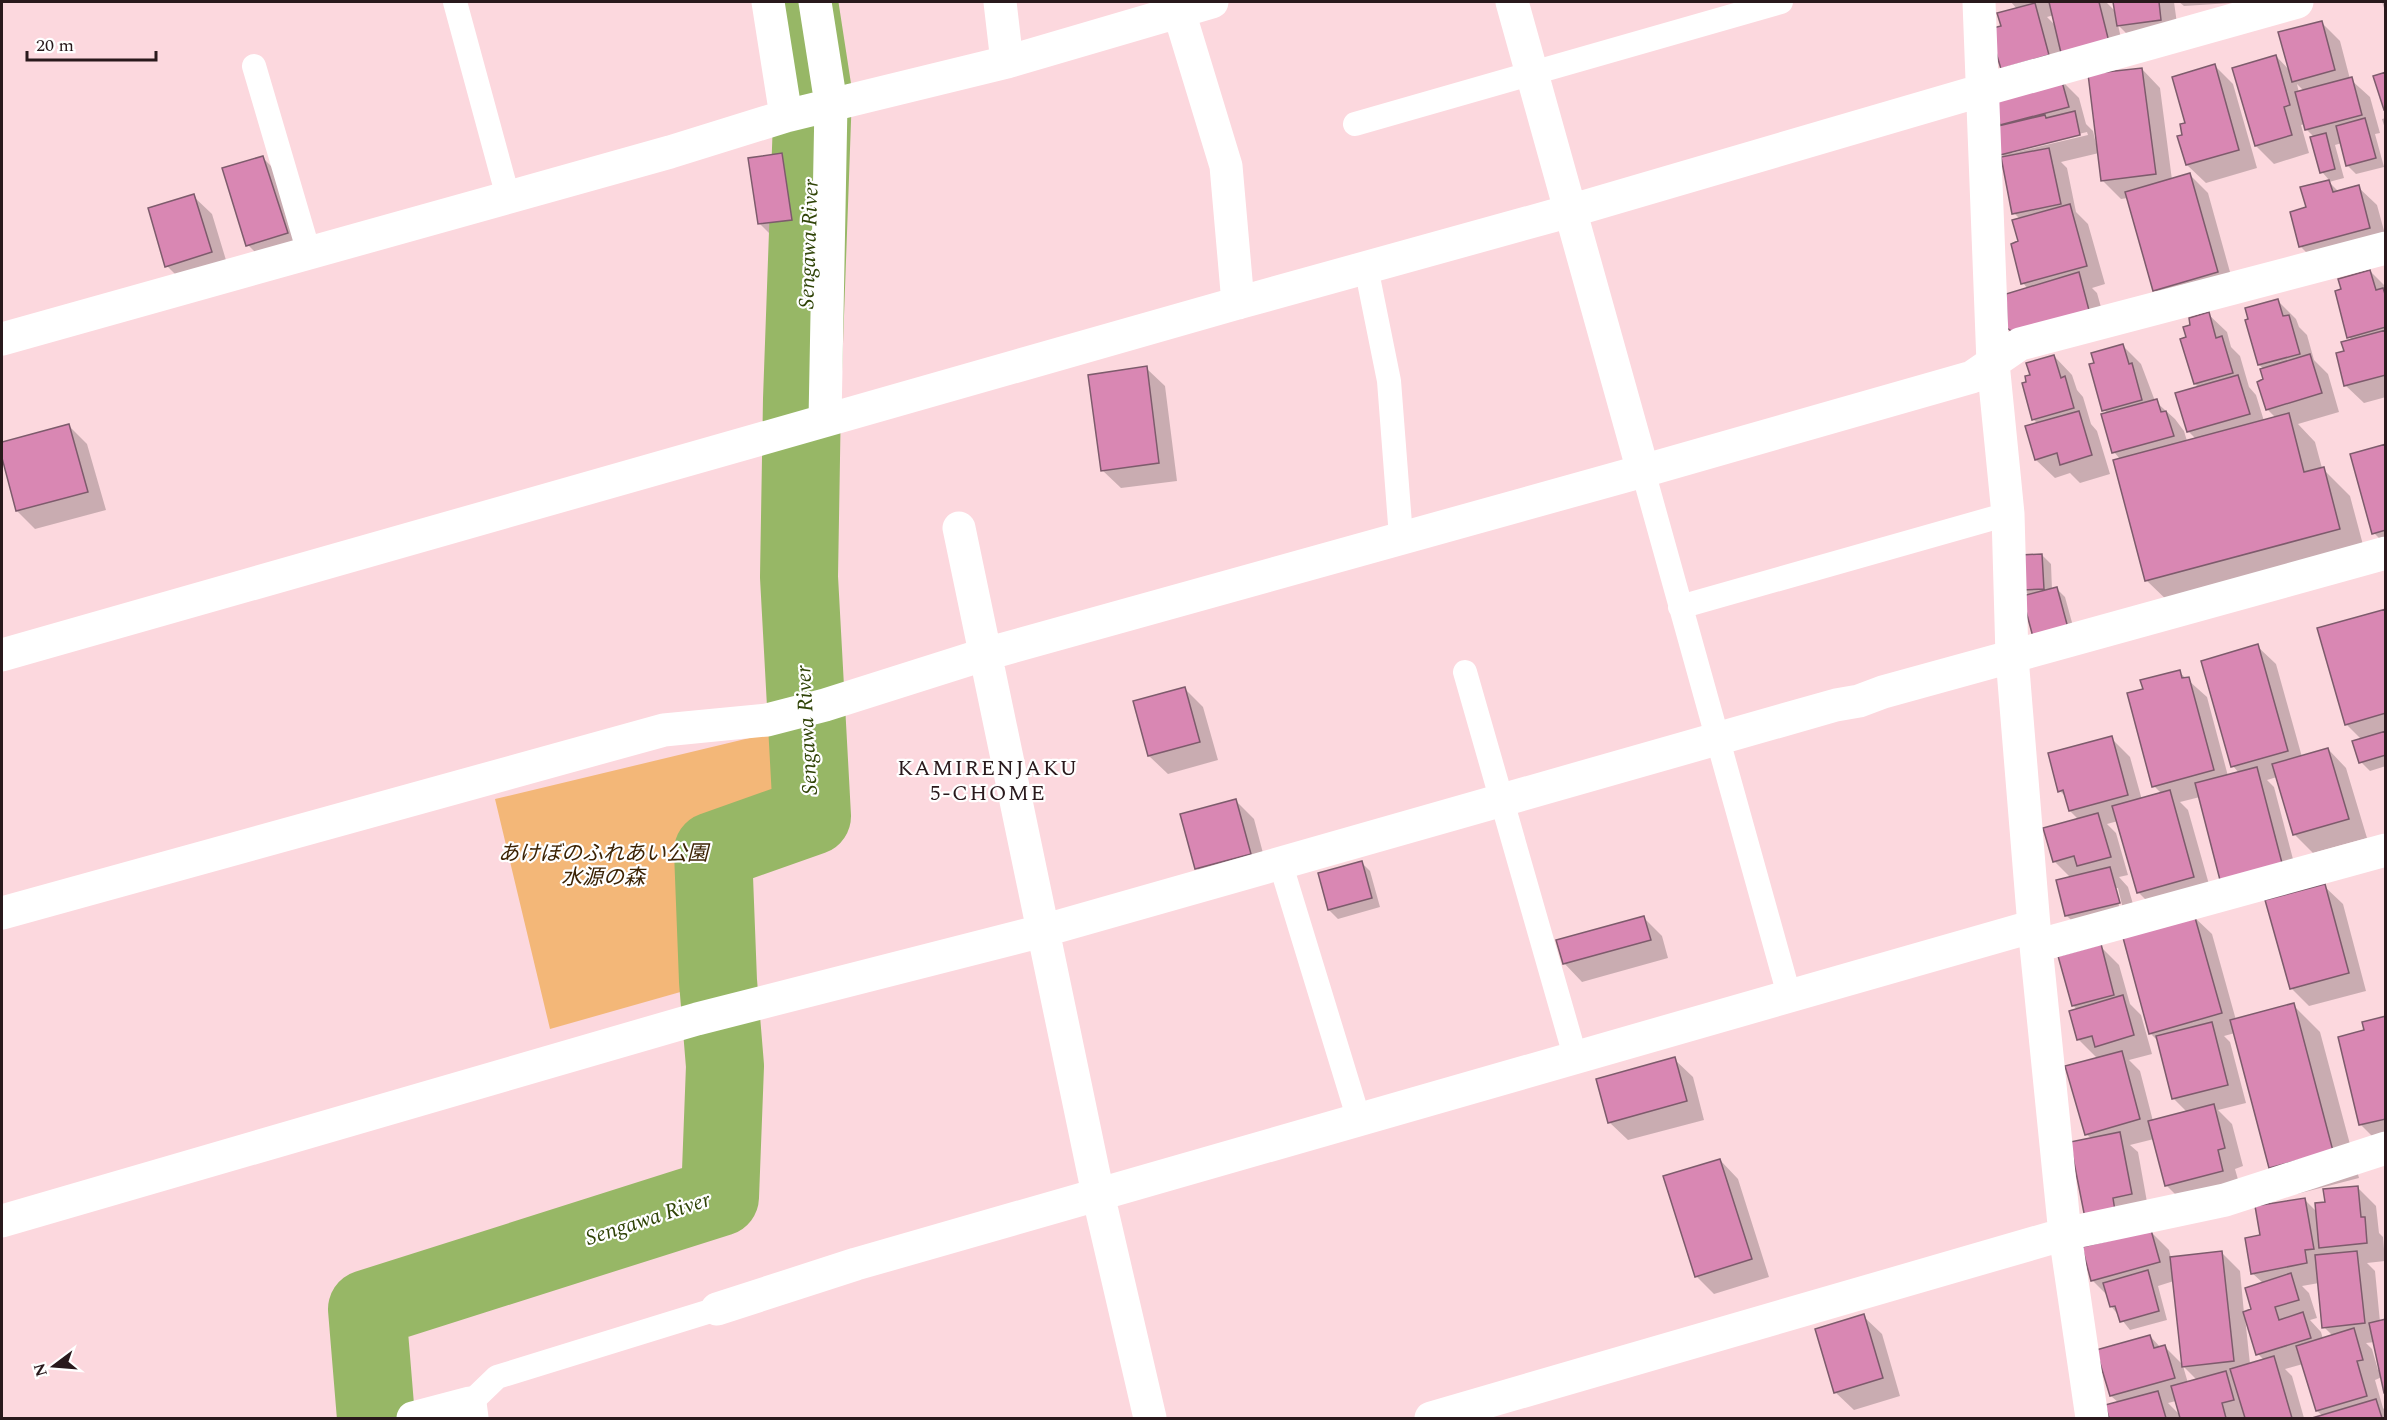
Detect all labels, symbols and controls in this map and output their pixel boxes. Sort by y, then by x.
scale bar [27,24,156,62]
text: 20 m [36,32,74,59]
water label: Sengawa River [790,178,828,309]
water label: Sengawa River [787,664,827,796]
district label: KAMIRENJAKU 5-CHOME [897,752,1079,810]
park label: あけぼのふれあい公園 水源の森 [498,838,711,894]
water label: Sengawa River [581,1183,715,1255]
north arrow [24,1336,84,1396]
text: N [27,1360,54,1379]

